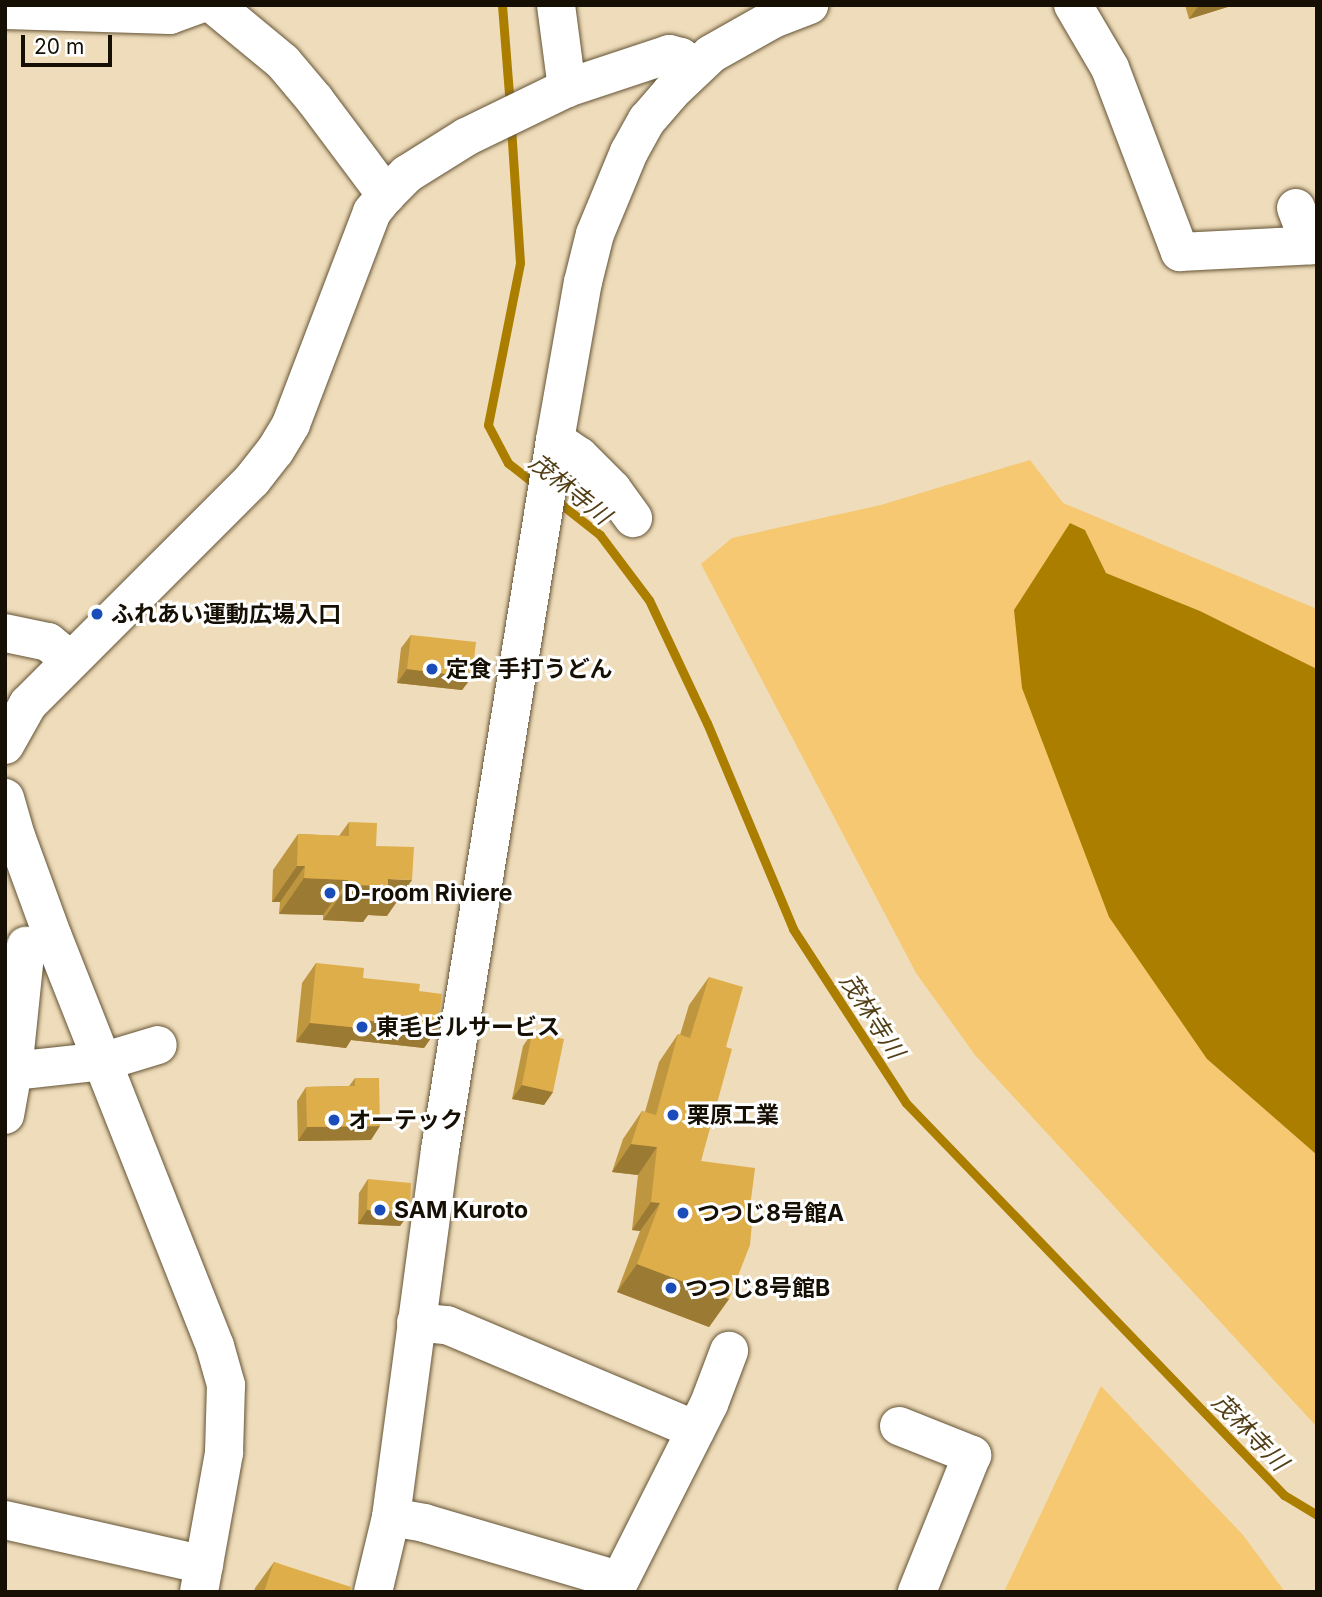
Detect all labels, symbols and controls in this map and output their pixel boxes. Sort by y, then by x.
scale bar [24,21,116,65]
text: 20 m [34,34,84,59]
water label: 茂林寺川 [524,448,616,530]
place label: ふれあい運動広場入口 [111,600,341,628]
marker: ふれあい運動広場入口 [89,606,105,622]
place label: 定食 手打うどん [446,655,612,683]
marker: 定食 手打うどん [424,661,440,677]
place label: D-room Riviere [344,879,512,907]
marker: D-room Riviere [322,885,338,901]
water label: 茂林寺川 [834,968,910,1064]
place label: 東毛ビルサービス [376,1013,560,1041]
marker: 東毛ビルサービス [354,1019,370,1035]
place label: 栗原工業 [687,1101,779,1129]
place label: オーテック [348,1106,463,1134]
marker: 栗原工業 [665,1107,681,1123]
marker: オーテック [326,1112,342,1128]
place label: SAM Kuroto [394,1196,528,1224]
place label: つつじ8号館A [697,1199,844,1227]
marker: SAM Kuroto [372,1202,388,1218]
marker: つつじ8号館A [675,1205,691,1221]
place label: つつじ8号館B [685,1274,830,1302]
marker: つつじ8号館B [663,1280,679,1296]
water label: 茂林寺川 [1206,1387,1294,1477]

